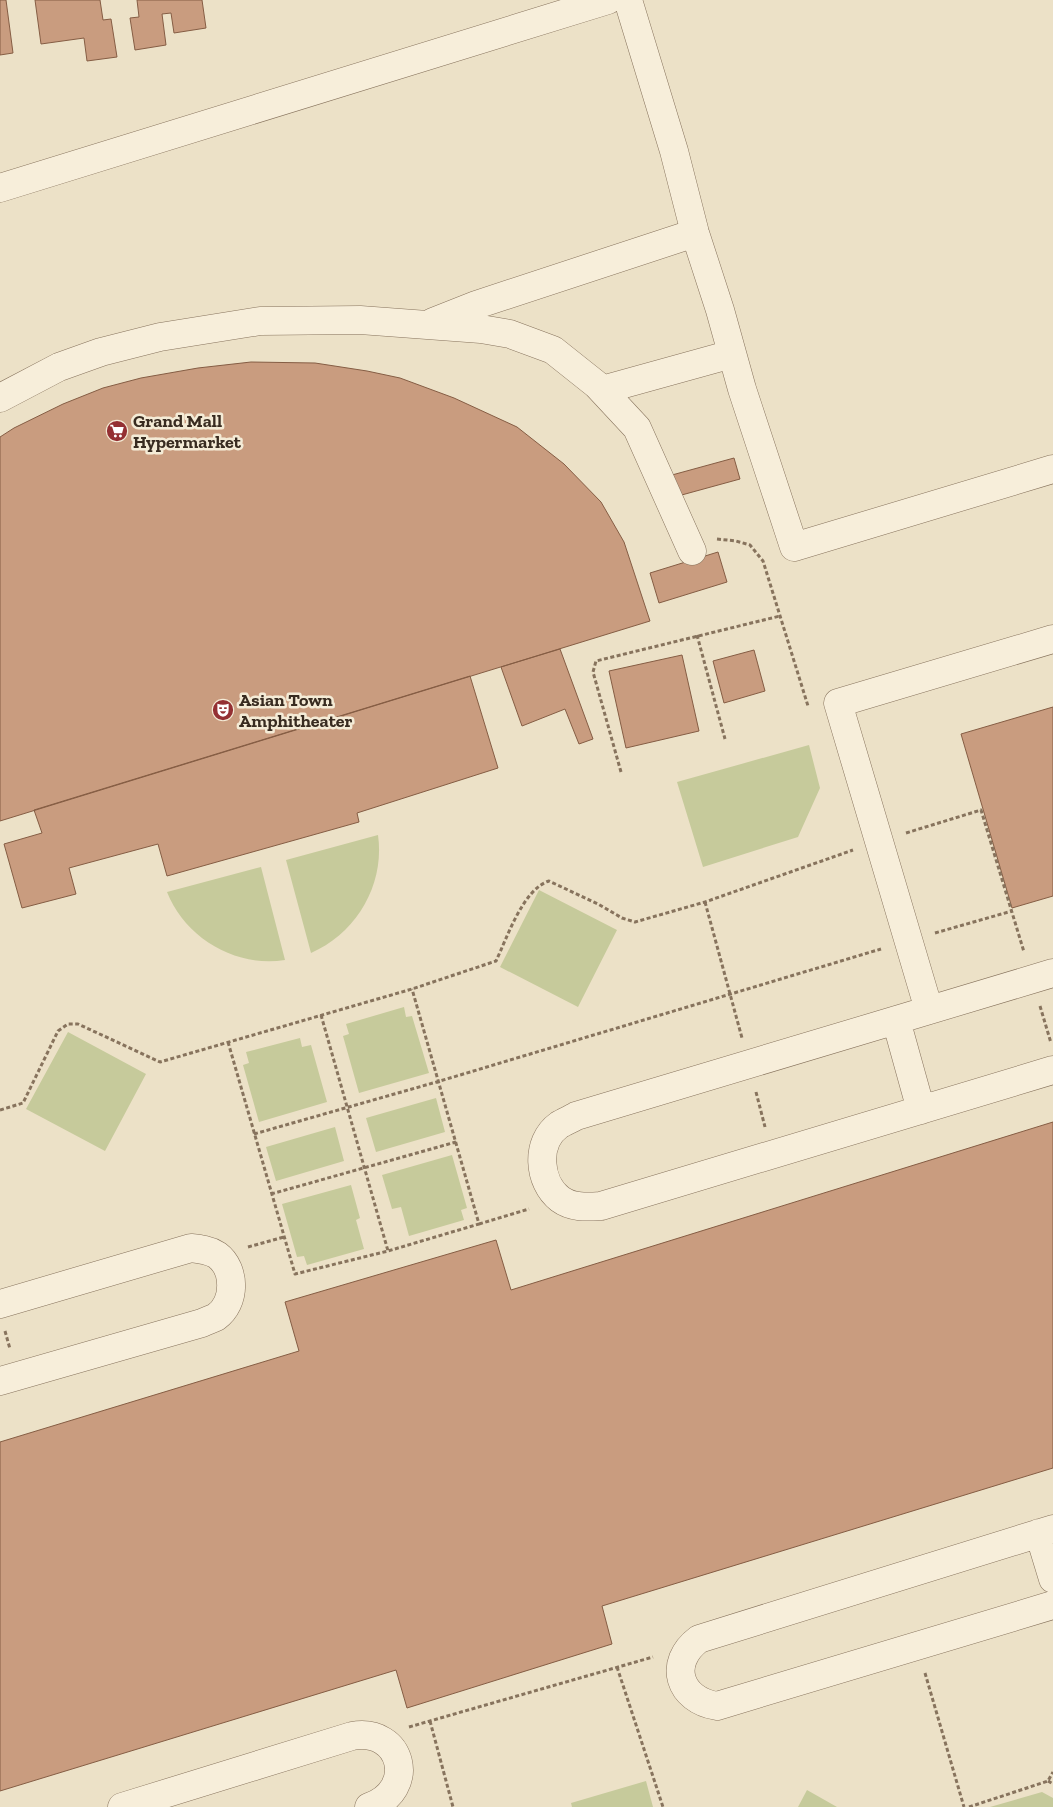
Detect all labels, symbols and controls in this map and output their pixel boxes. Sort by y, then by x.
place label: Grand Mall Hypermarket [133,410,242,453]
supermarket icon: Grand Mall Hypermarket [105,419,129,443]
place label: Asian Town Amphitheater [239,689,353,732]
theatre icon: Asian Town Amphitheater [211,698,235,722]

